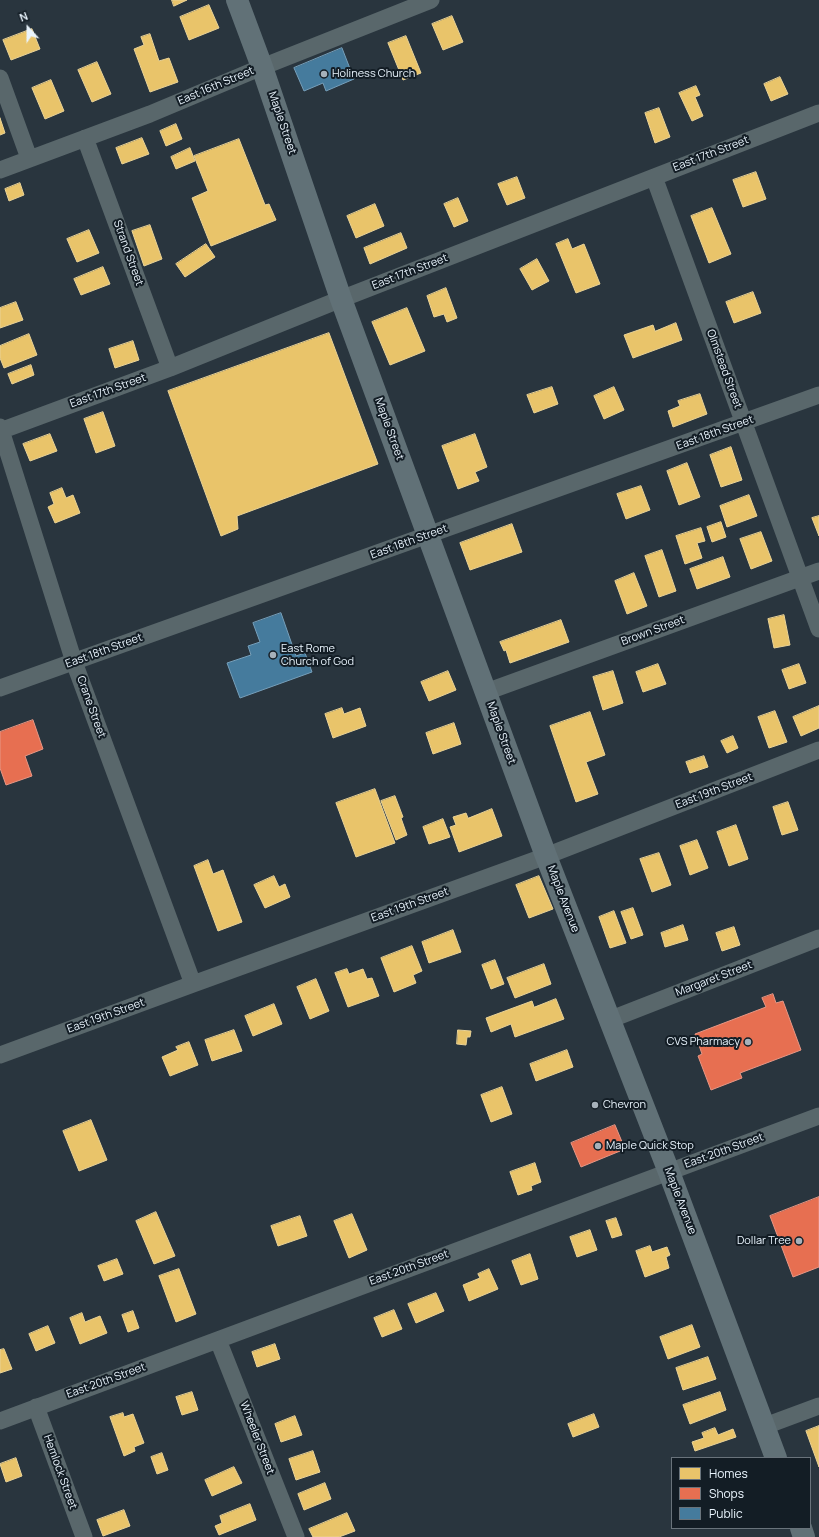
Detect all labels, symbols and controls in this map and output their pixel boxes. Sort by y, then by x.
north arrow [8,8,48,48]
text: N [17,8,30,25]
street label: East 16th Street [176,64,256,108]
place label: Holiness Church [332,67,415,81]
marker: Holiness Church [319,69,329,79]
street label: Maple Street [265,90,299,156]
street label: East 17th Street [671,134,751,174]
street label: Strand Street [110,219,146,287]
street label: East 17th Street [370,252,450,292]
street label: Olmstead Street [704,328,744,410]
street label: East 17th Street [68,371,148,411]
street label: Maple Street [372,396,406,462]
street label: East 18th Street [675,413,755,453]
street label: East 18th Street [369,522,449,562]
street label: Brown Street [620,613,686,649]
street label: East 18th Street [64,631,144,671]
place label: East Rome Church of God [281,642,354,668]
marker: East Rome Church of God [268,650,278,660]
street label: Crane Street [74,674,108,740]
street label: Maple Street [484,700,518,766]
street label: East 19th Street [674,770,754,812]
street label: Maple Avenue [544,864,582,934]
street label: East 19th Street [370,885,450,925]
street label: Margaret Street [674,958,754,1000]
street label: East 19th Street [66,996,146,1036]
place label: CVS Pharmacy [667,1035,740,1049]
marker: CVS Pharmacy [743,1037,753,1047]
place label: Chevron [603,1098,646,1112]
marker: Chevron [590,1100,600,1110]
street label: East 20th Street [683,1131,765,1171]
place label: Maple Quick Stop [606,1139,694,1153]
marker: Maple Quick Stop [593,1141,603,1151]
street label: Maple Avenue [661,1166,699,1236]
place label: Dollar Tree [737,1234,791,1248]
marker: Dollar Tree [794,1236,804,1246]
street label: East 20th Street [368,1248,450,1288]
street label: East 20th Street [65,1361,147,1401]
street label: Wheeler Street [237,1400,277,1476]
street label: Hemlock Street [40,1433,80,1511]
legend [671,1457,811,1529]
text: Homes [709,1465,748,1482]
text: Shops [709,1485,744,1502]
text: Public [709,1505,743,1522]

